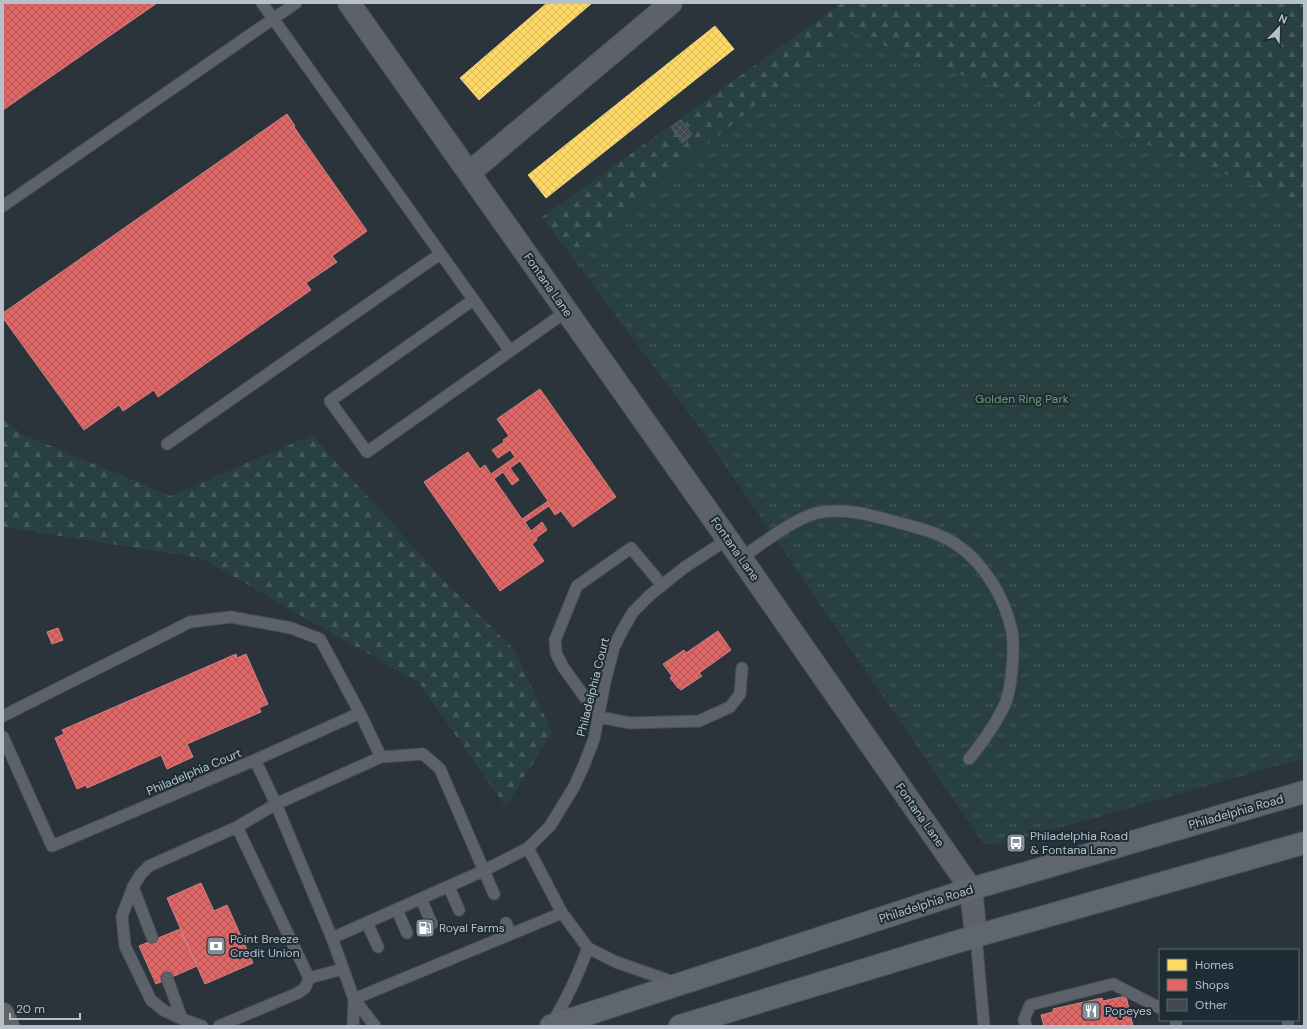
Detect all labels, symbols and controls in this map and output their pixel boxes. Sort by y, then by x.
north arrow [1259,8,1299,48]
text: N [1276,11,1289,27]
street label: Fontana Lane [520,250,576,320]
park label: Golden Ring Park [975,391,1069,407]
street label: Fontana Lane [707,514,763,584]
street label: Philadelphia Court [573,635,613,738]
street label: Philadelphia Court [144,745,244,799]
street label: Fontana Lane [892,780,948,850]
street label: Philadelphia Road [1187,791,1285,833]
place label: Philadelphia Road & Fontana Lane [1030,828,1128,858]
bus stop icon: Philadelphia Road & Fontana Lane [1005,832,1027,854]
street label: Philadelphia Road [877,881,975,927]
fuel station icon: Royal Farms [414,917,436,939]
place label: Royal Farms [439,920,505,936]
place label: Point Breeze Credit Union [230,931,300,961]
bank icon: Point Breeze Credit Union [205,935,227,957]
legend [1159,949,1299,1021]
text: Homes [1195,957,1234,973]
text: Shops [1195,977,1230,993]
scale bar [10,995,80,1021]
text: Other [1195,997,1228,1013]
restaurant icon: Popeyes [1080,1000,1102,1022]
text: 20 m [16,1001,45,1017]
place label: Popeyes [1105,1003,1152,1019]

